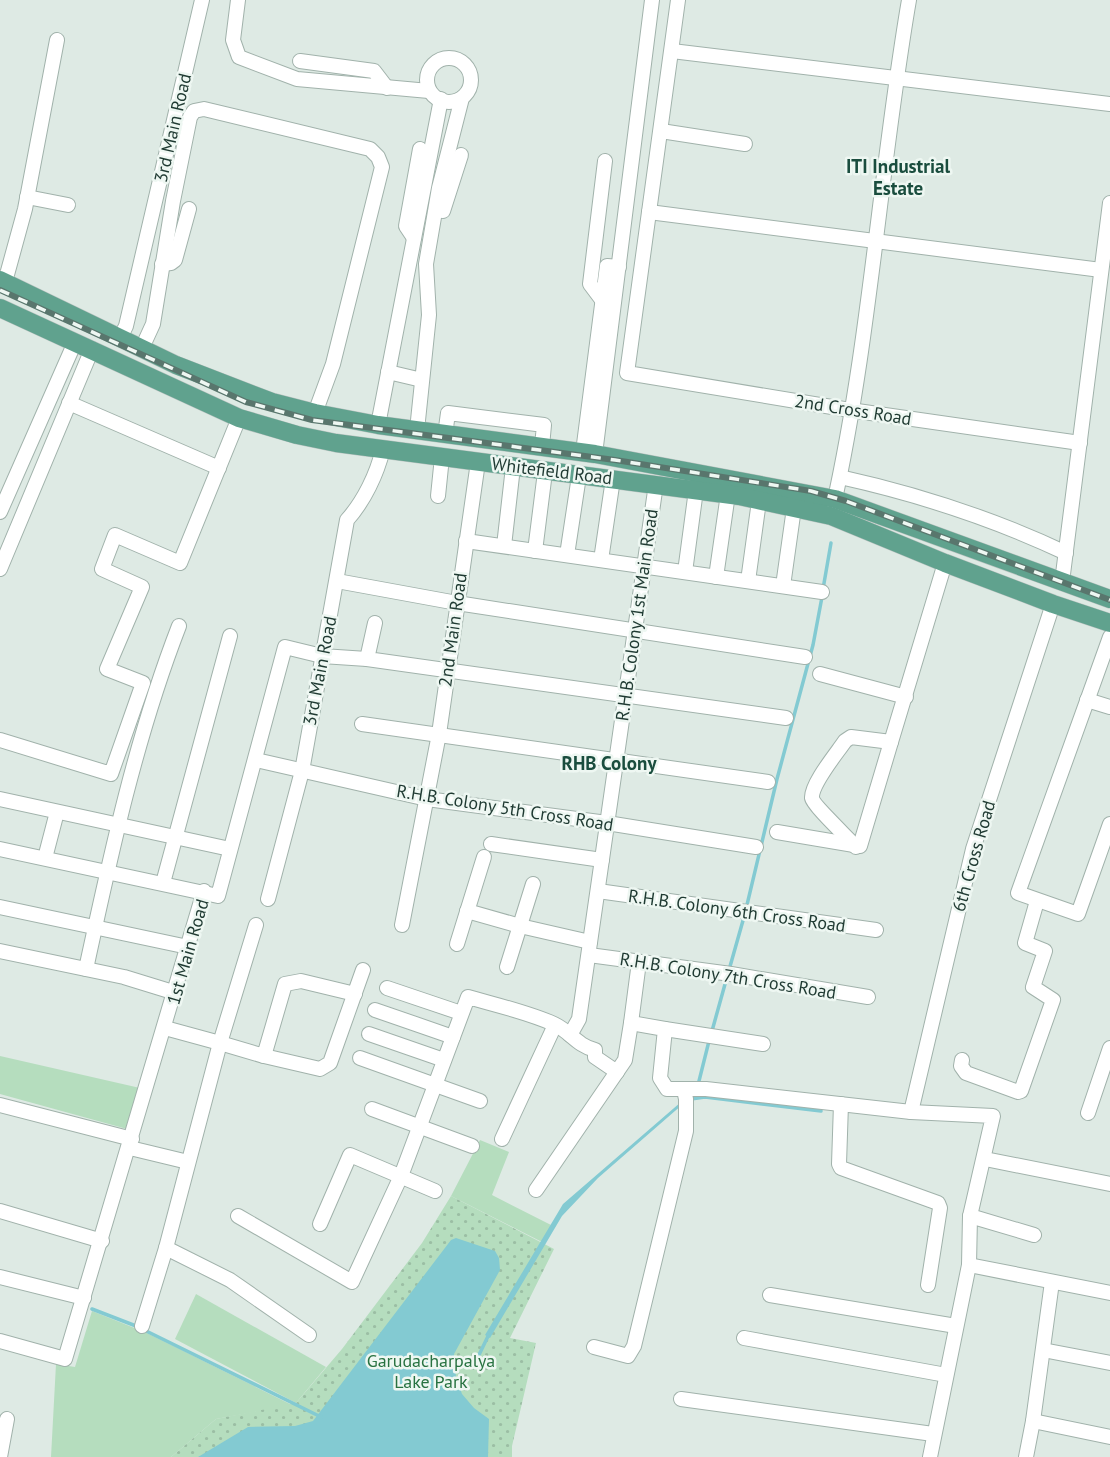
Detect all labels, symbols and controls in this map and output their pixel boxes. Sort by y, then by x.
street label: 3rd Main Road [149,71,196,185]
district label: ITI Industrial Estate [846,154,950,200]
street label: 2nd Cross Road [793,389,913,430]
street label: Whitefield Road [490,452,614,489]
street label: R.H.B. Colony 1st Main Road [610,507,663,722]
street label: 2nd Main Road [433,571,472,688]
street label: 3rd Main Road [298,614,341,728]
district label: RHB Colony [562,751,657,775]
street label: R.H.B. Colony 5th Cross Road [395,779,615,836]
street label: 6th Cross Road [947,798,1000,914]
street label: R.H.B. Colony 6th Cross Road [627,884,847,937]
street label: 1st Main Road [161,896,214,1007]
street label: R.H.B. Colony 7th Cross Road [618,947,838,1004]
park label: Garudacharpalya Lake Park [367,1349,495,1393]

